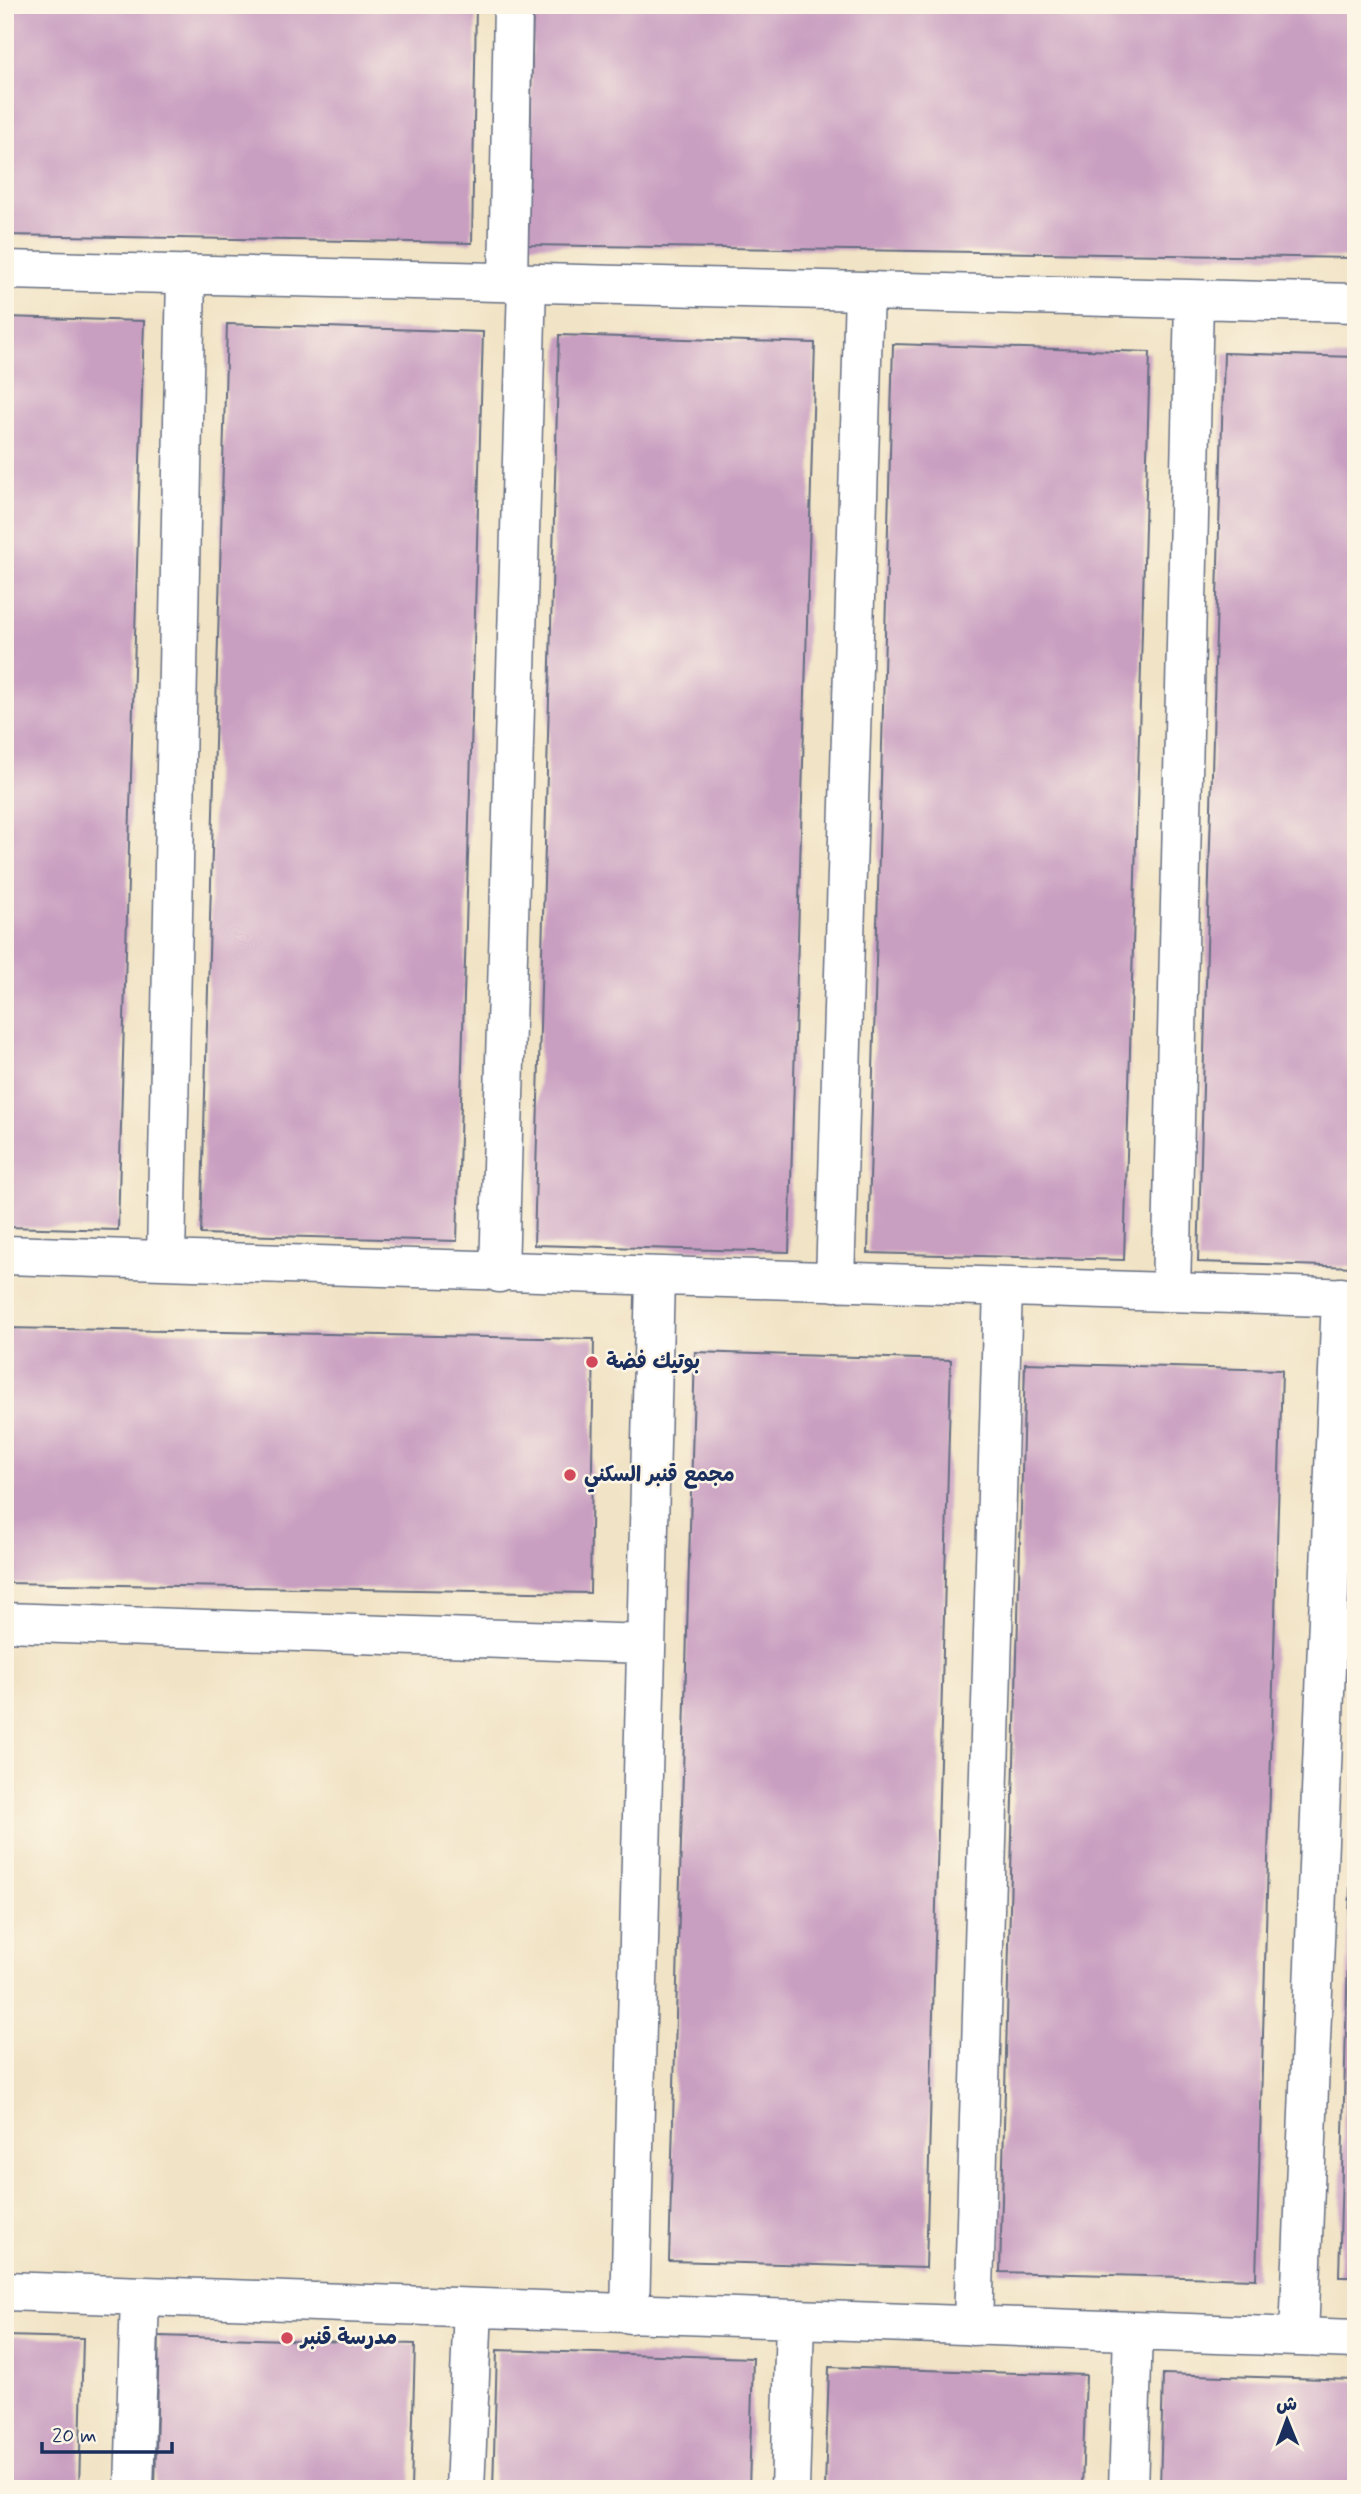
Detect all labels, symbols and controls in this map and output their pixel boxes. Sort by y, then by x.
place label: بوتيك فضة [606,1348,700,1376]
marker: بوتيك فضة [584,1354,600,1370]
place label: مجمع قنبر السكني [584,1461,735,1493]
marker: مجمع قنبر السكني [562,1467,578,1483]
place label: مدرسة قنبر [299,2324,397,2352]
marker: مدرسة قنبر [279,2330,295,2346]
north arrow [1252,2386,1322,2456]
text: ش [1276,2392,1297,2417]
scale bar [42,2410,172,2454]
text: 20 m [52,2422,97,2450]

